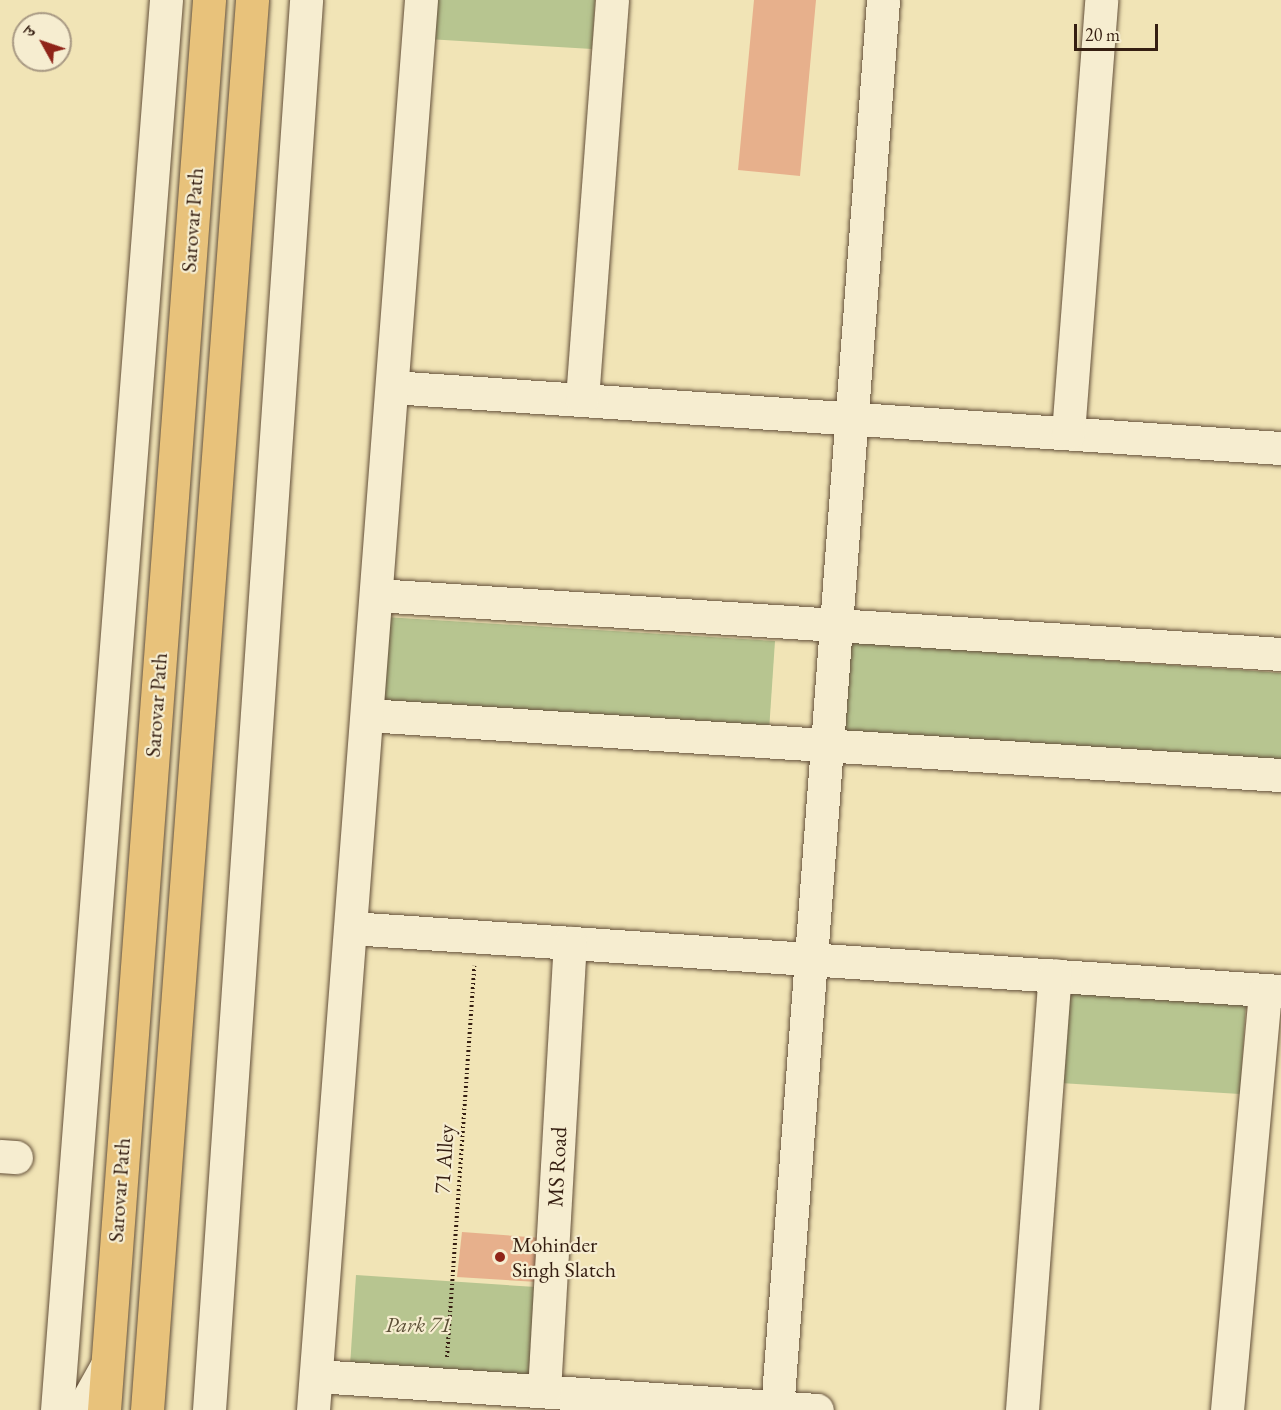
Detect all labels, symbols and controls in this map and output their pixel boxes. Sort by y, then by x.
north arrow [12,12,72,72]
scale bar [1077,12,1161,50]
text: उ [19,22,40,41]
text: 20 m [1085,23,1120,46]
street label: Sarovar Path [175,167,209,273]
street label: Sarovar Path [139,652,173,758]
street label: 71 Alley [428,1123,460,1195]
street label: MS Road [542,1126,572,1208]
street label: Sarovar Path [102,1137,136,1243]
place label: Mohinder Singh Slatch [512,1231,616,1282]
marker: Mohinder Singh Slatch [493,1250,507,1264]
park label: Park 71 [385,1312,451,1338]

